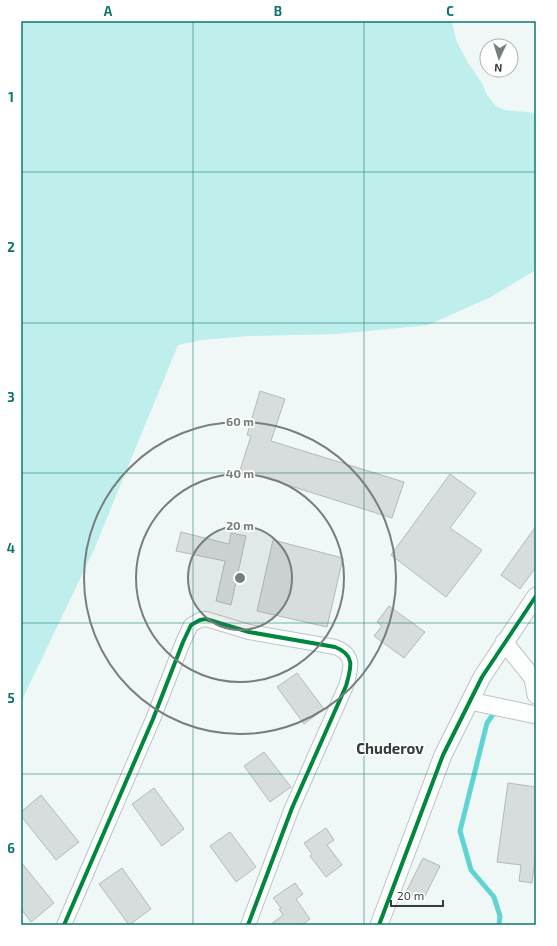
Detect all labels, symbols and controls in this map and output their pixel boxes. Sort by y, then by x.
text: A [104,3,113,19]
text: B [274,3,282,19]
text: C [446,3,454,19]
north arrow [479,38,519,78]
text: N [494,62,503,75]
text: 1 [8,89,14,105]
text: 2 [7,239,15,255]
text: 3 [7,389,15,405]
text: 60 m [226,414,254,428]
text: 40 m [226,466,254,480]
text: 20 m [226,518,254,532]
text: 4 [7,540,15,556]
centre of rings [233,571,247,585]
text: 5 [7,690,15,706]
district label: Chuderov [356,739,424,757]
text: 6 [7,840,15,856]
scale bar [391,882,443,908]
text: 20 m [397,888,424,902]

